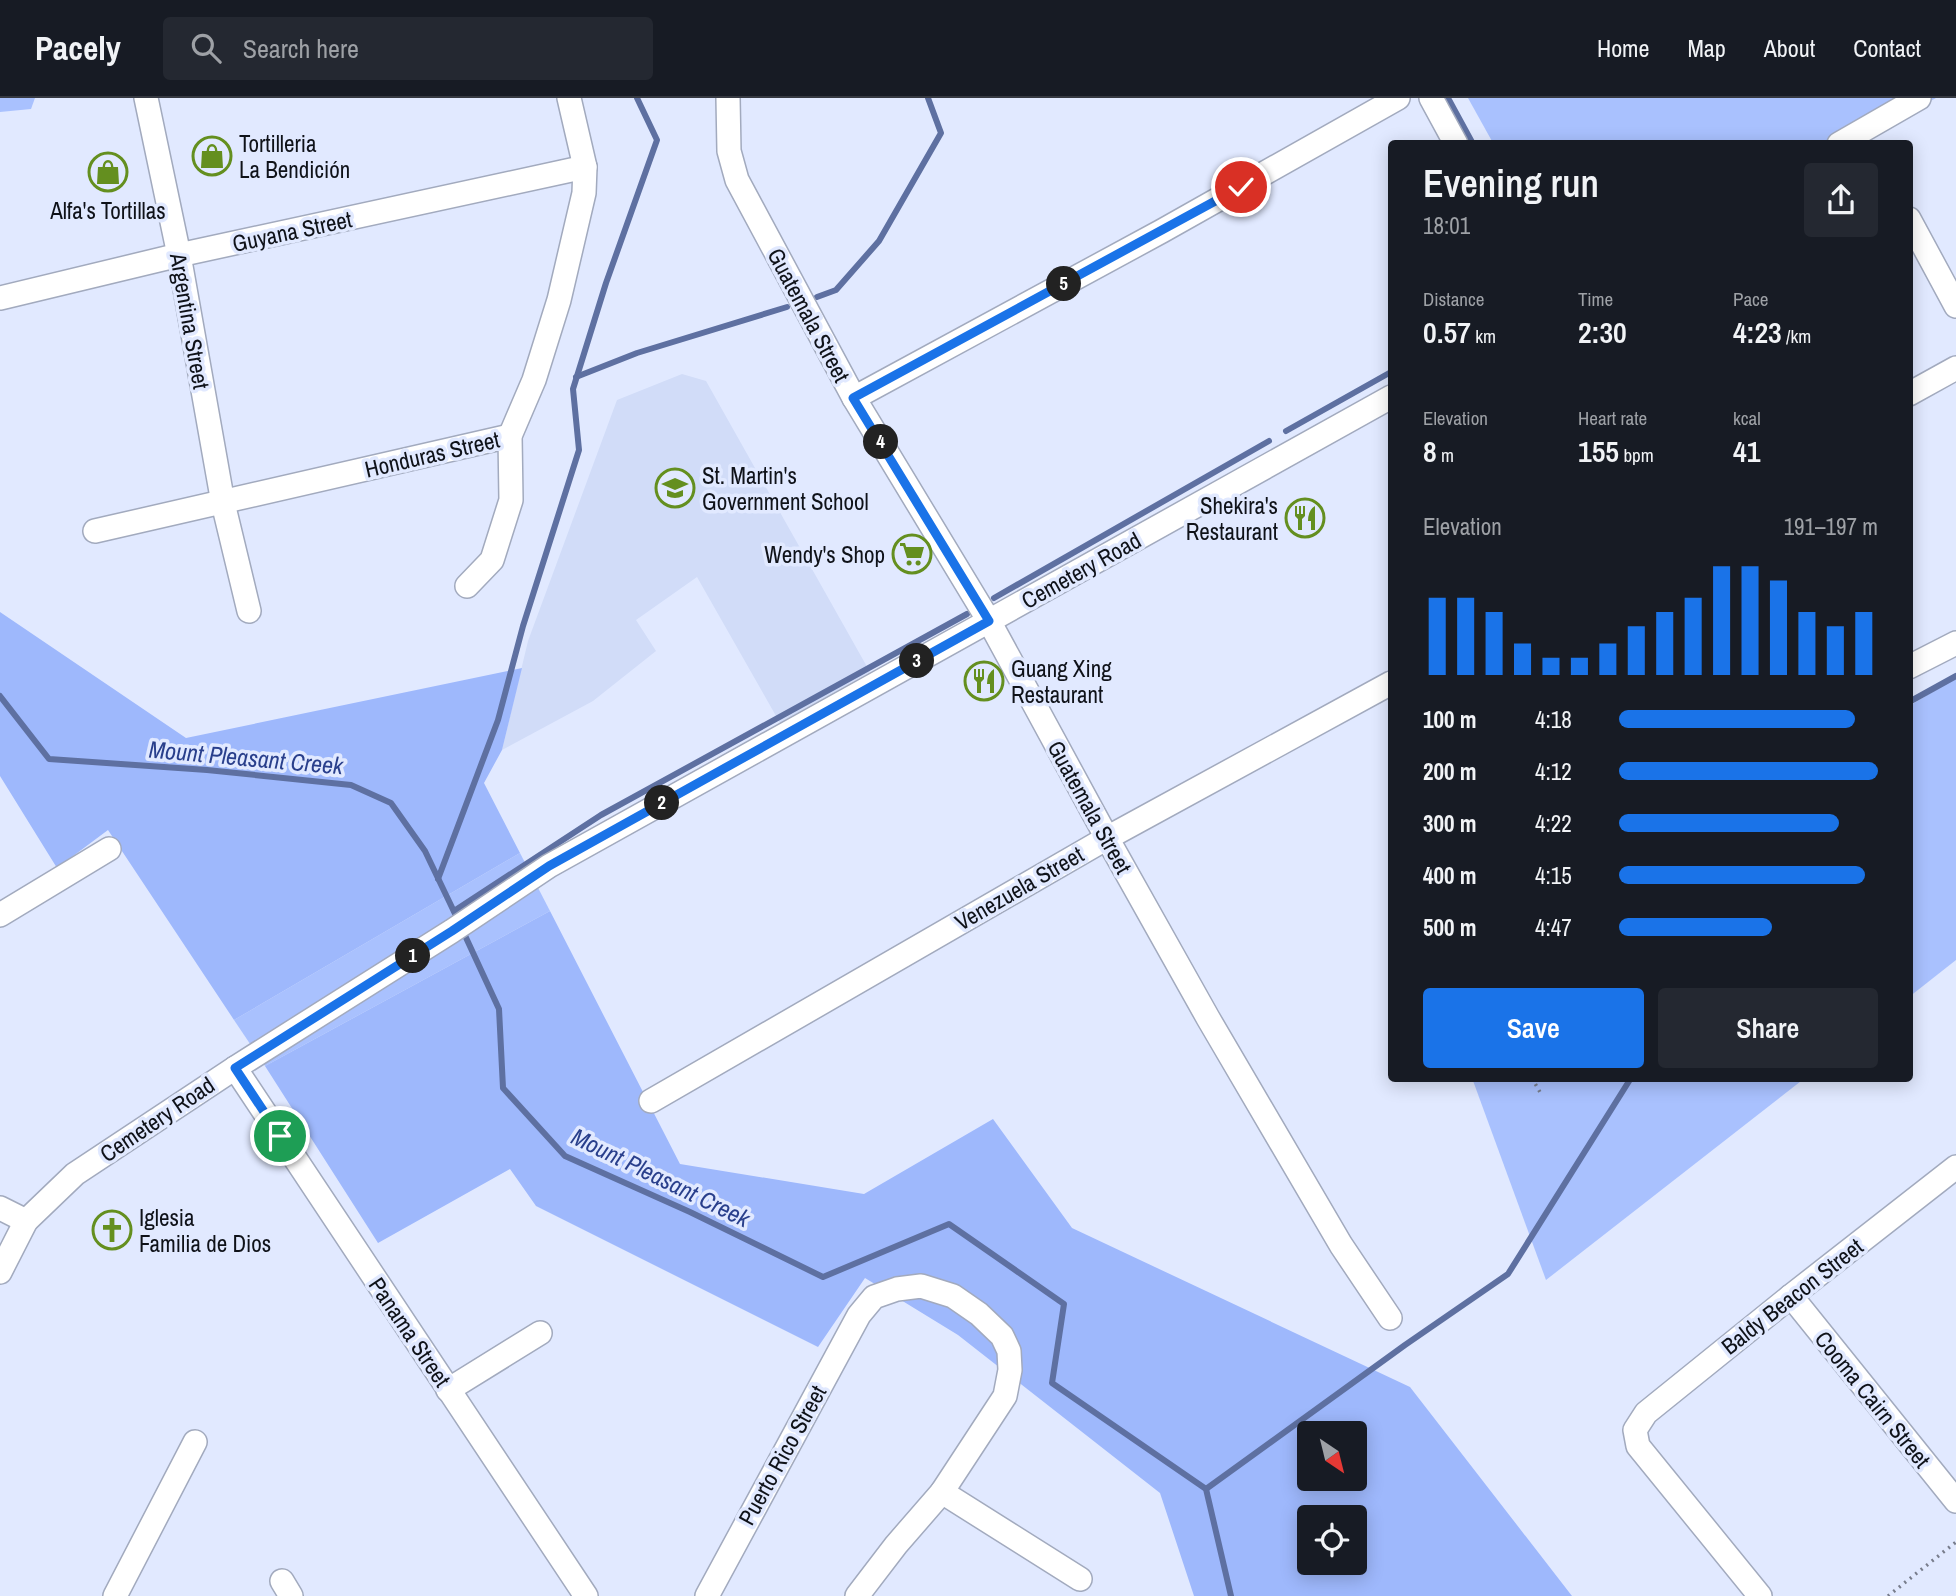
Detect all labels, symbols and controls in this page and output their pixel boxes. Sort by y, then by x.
search box [163,17,653,80]
text: Pacely [35,26,121,70]
icon: search [187,29,225,67]
text: Search here [243,31,359,66]
text: Home [1597,32,1649,64]
text: Map [1687,32,1726,64]
text: About [1764,32,1815,64]
text: Contact [1853,32,1921,64]
place label: Tortilleria La Bendición [239,128,350,185]
shop icon: Tortilleria La Bendición [191,135,233,177]
shop icon: Alfa's Tortillas [87,151,129,193]
pin [1211,157,1271,217]
text: Evening run [1423,158,1599,209]
button: share [1804,163,1878,237]
icon: check [1222,168,1260,206]
place label: Alfa's Tortillas [49,195,166,226]
street label: Guyana Street [229,203,355,259]
text: 18:01 [1423,210,1470,241]
street label: Guatemala Street [761,242,857,388]
street label: Argentina Street [163,250,217,391]
pin: 5 [1046,266,1082,302]
text: 5 [1059,270,1068,296]
text: Distance [1423,286,1484,312]
text: Time [1578,286,1613,312]
text: Pace [1733,286,1769,312]
text: 0.57 [1423,312,1471,352]
text: 2:30 [1578,312,1627,352]
text: 4:23 [1733,312,1782,352]
text: km [1471,323,1496,349]
text: /km [1782,323,1811,349]
text: Elevation [1423,405,1488,431]
text: Heart rate [1578,405,1647,431]
text: kcal [1733,405,1761,431]
street label: Honduras Street [362,423,502,485]
pin: 4 [864,424,898,460]
text: 4 [876,428,885,454]
text: 8 [1423,431,1437,471]
text: 155 [1578,431,1619,471]
text: 41 [1733,431,1760,471]
text: m [1437,442,1454,468]
text: bpm [1619,442,1654,468]
place label: St. Martin's Government School [702,460,869,517]
school or university icon: St. Martin's Government School [654,467,696,509]
place label: Shekira's Restaurant [1186,490,1278,547]
restaurant icon: Shekira's Restaurant [1284,497,1326,539]
text: Elevation [1423,511,1502,542]
text: 191–197 m [1784,511,1878,542]
street label: Cemetery Road [1016,524,1146,616]
supermarket icon: Wendy's Shop [891,533,933,575]
place label: Wendy's Shop [764,539,885,570]
pin: 3 [900,644,934,678]
text: 3 [912,647,921,673]
place label: Guang Xing Restaurant [1011,653,1112,710]
restaurant icon: Guang Xing Restaurant [963,660,1005,702]
text: 100 m [1423,704,1476,735]
text: 4:18 [1535,704,1572,735]
water label: Mount Pleasant Creek [148,733,346,782]
street label: Guatemala Street [1041,735,1139,879]
text: 200 m [1423,756,1476,787]
text: 4:12 [1535,756,1572,787]
pin: 2 [644,786,680,820]
text: 2 [657,789,666,815]
text: 300 m [1423,808,1476,839]
text: 4:22 [1535,808,1572,839]
street label: Venezuela Street [949,839,1089,937]
text: 400 m [1423,860,1476,891]
text: 4:15 [1535,860,1572,891]
text: 500 m [1423,912,1476,943]
text: 4:47 [1535,912,1572,943]
pin: 1 [396,938,430,974]
text: 1 [408,942,417,968]
button: Save [1423,988,1644,1068]
button: Share [1658,988,1878,1068]
street label: Cemetery Road [94,1069,220,1169]
pin [250,1106,310,1166]
icon: arrive [261,1117,299,1155]
water label: Mount Pleasant Creek [566,1120,757,1235]
place label: Iglesia Familia de Dios [139,1202,271,1259]
church icon: Iglesia Familia de Dios [91,1209,133,1251]
street label: Baldy Beacon Street [1715,1231,1869,1361]
street label: Panama Street [362,1271,458,1393]
street label: Cooma Cairn Street [1808,1324,1938,1474]
street label: Puerto Rico Street [731,1380,833,1530]
north arrow [1297,1421,1367,1491]
map controls [1297,1421,1367,1575]
button: locate [1297,1505,1367,1575]

